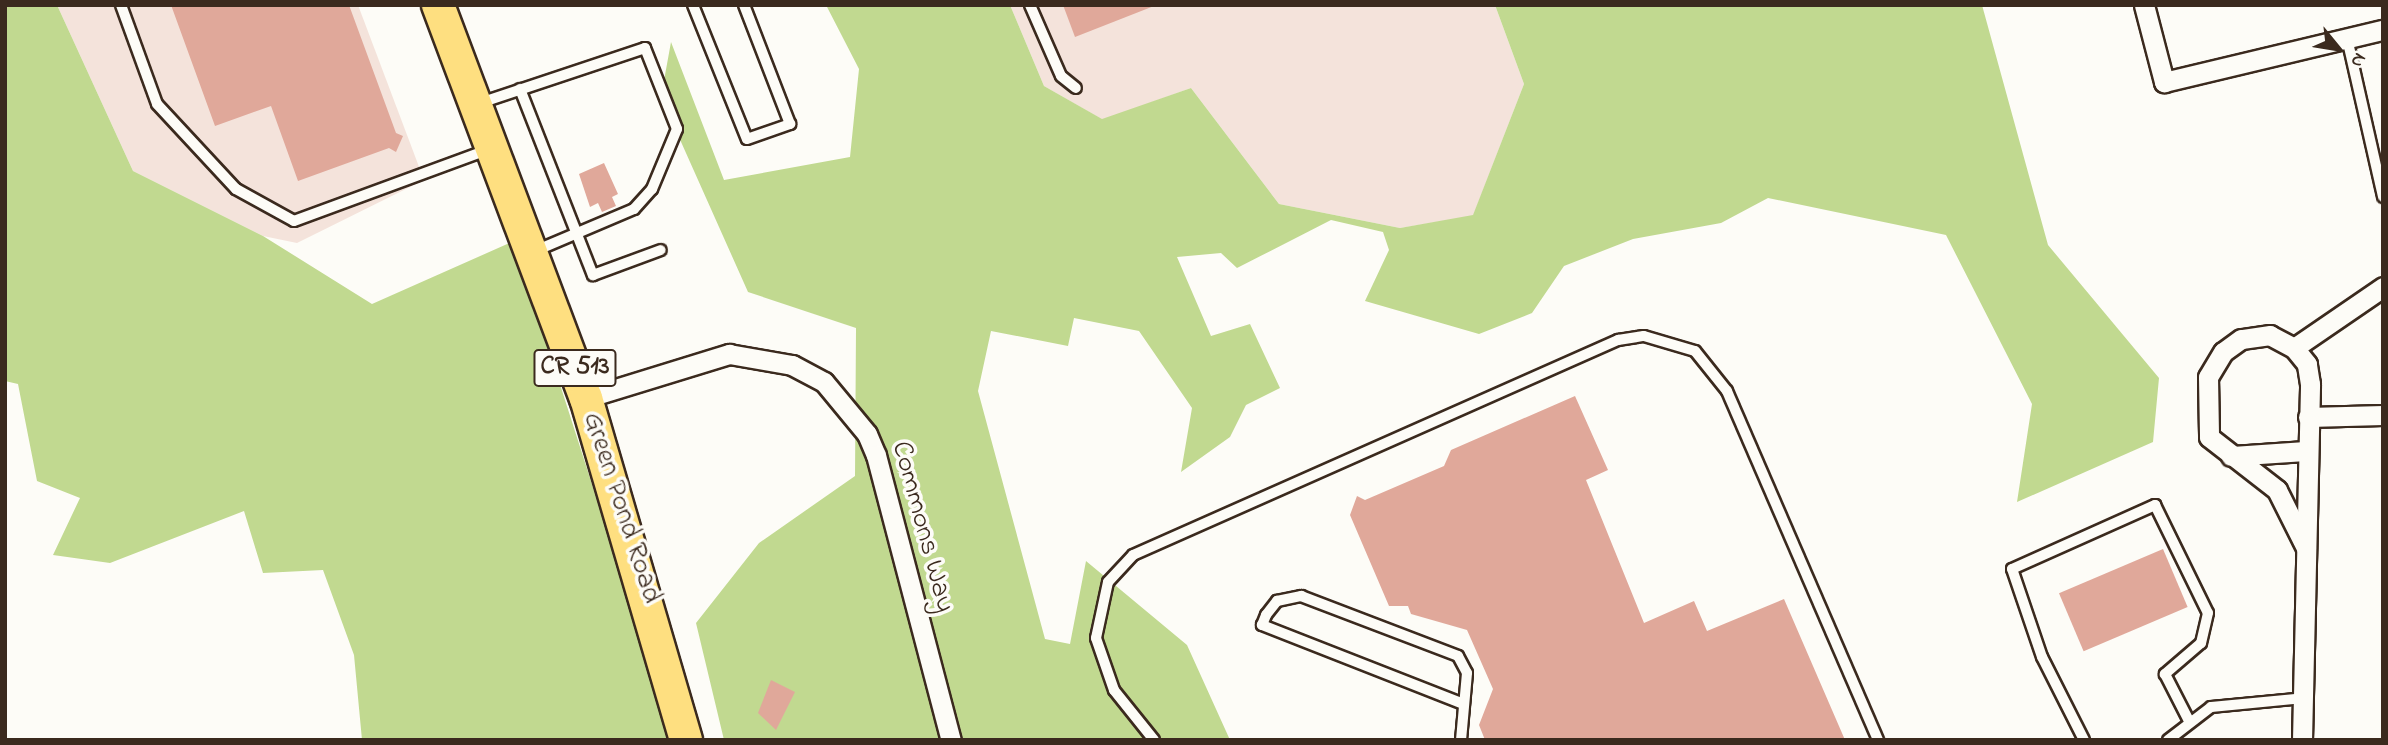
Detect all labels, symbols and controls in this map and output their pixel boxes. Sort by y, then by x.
north arrow [2304,14,2374,84]
text: N [2343,47,2373,72]
road number: CR 513 [533,346,617,390]
street label: Green Pond Road [574,408,668,608]
street label: Commons Way [883,438,961,616]

